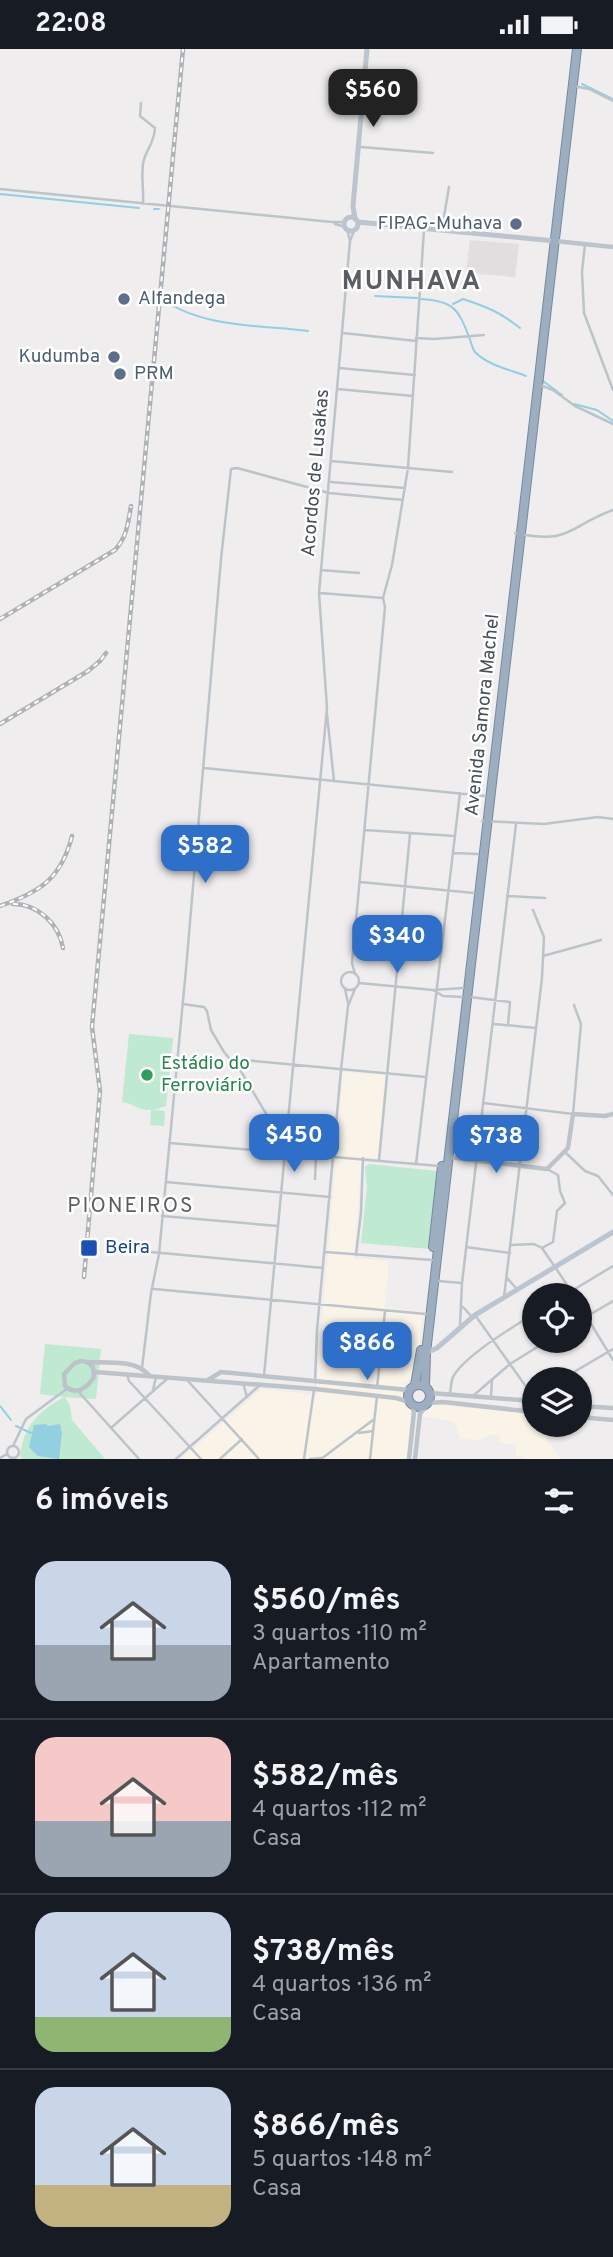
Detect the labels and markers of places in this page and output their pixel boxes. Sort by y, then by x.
pin: $560 [332,69,414,129]
place label: FIPAG-Muhava [377,212,502,236]
marker: FIPAG-Muhava [508,216,524,232]
place label: Alfandega [138,287,225,311]
marker: Alfandega [116,291,132,307]
place label: Kudumba [18,345,100,369]
marker: Kudumba [106,349,122,365]
place label: PRM [134,362,174,386]
marker: PRM [112,366,128,382]
pin: $582 [164,825,246,885]
pin: $340 [356,915,438,975]
place label: Estádio do Ferroviário [161,1052,253,1098]
marker: Estádio do Ferroviário [139,1067,155,1083]
pin: $450 [253,1115,335,1174]
pin: $738 [455,1115,537,1175]
place label: Beira [105,1236,150,1260]
marker: Beira [79,1238,99,1258]
pin: $866 [326,1323,408,1382]

